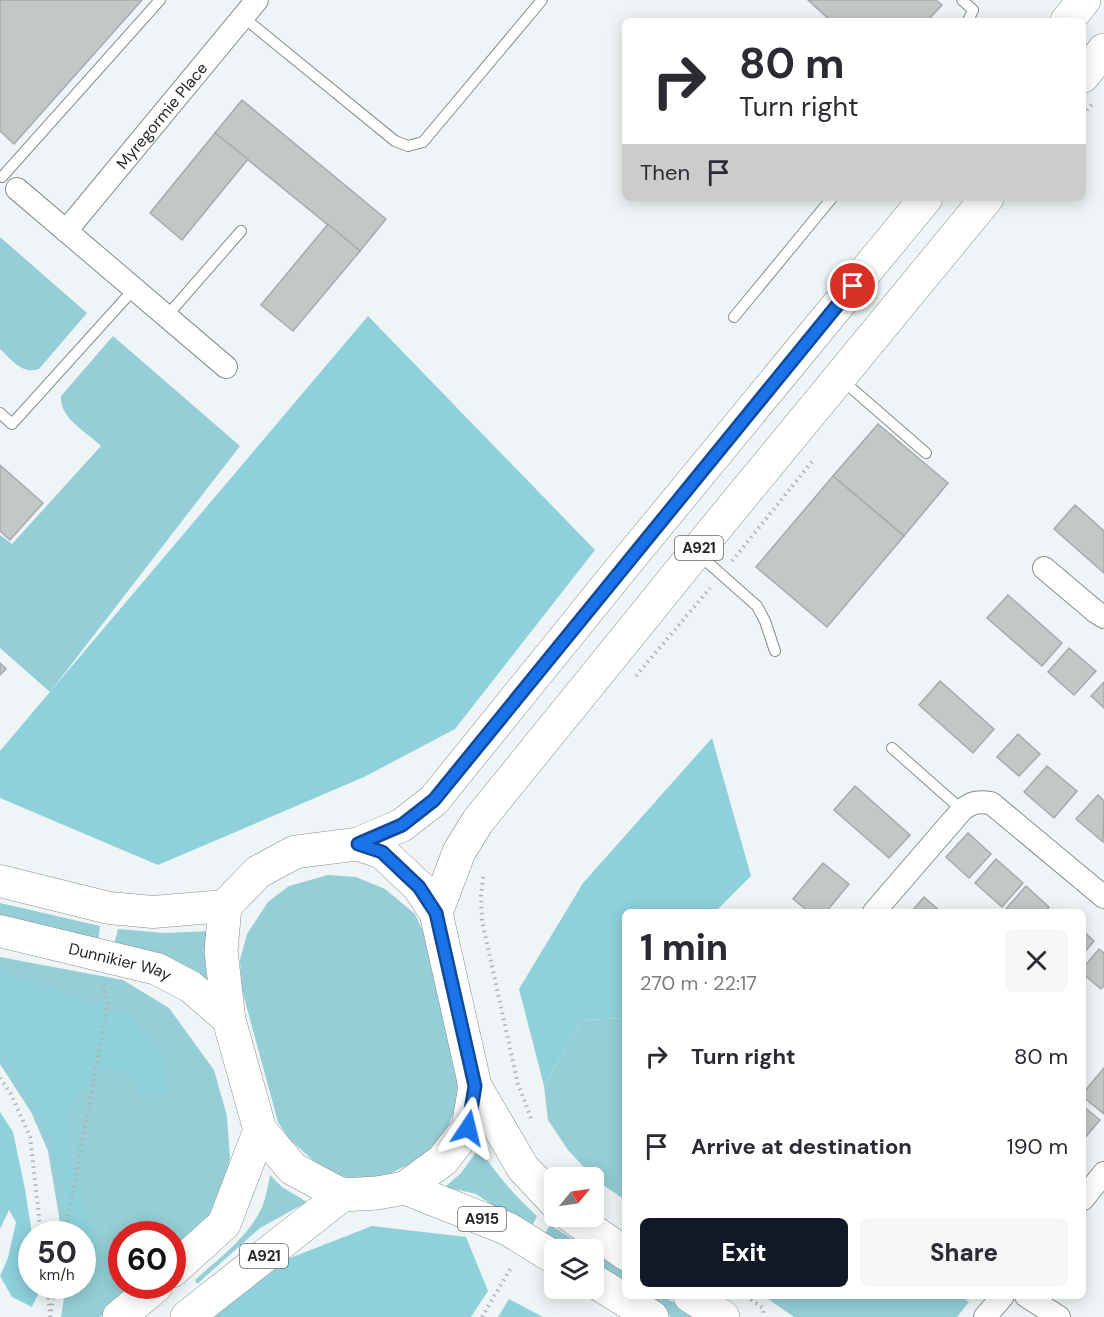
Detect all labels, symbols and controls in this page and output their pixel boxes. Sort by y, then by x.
text: 80 m [739,36,845,91]
icon: right [640,42,718,120]
street label: Myregormie Place [112,58,212,173]
text: Turn right [739,89,859,124]
icon: arrive [702,156,735,189]
text: Then [640,158,690,187]
pin [827,260,878,311]
icon: arrive [836,269,869,302]
road number: A921 [675,536,723,560]
text: 1 min [640,924,728,971]
button: close [1005,929,1068,992]
street label: Dunnikier Way [67,938,175,986]
text: 270 m · 22:17 [640,970,757,996]
icon: right [640,1040,673,1073]
text: Turn right [691,1042,796,1071]
text: 80 m [1014,1042,1068,1071]
position arrow [436,1096,500,1160]
icon: arrive [640,1130,673,1163]
text: Arrive at destination [691,1132,912,1161]
text: 190 m [1007,1132,1068,1161]
north arrow [544,1167,604,1227]
map controls [544,1167,604,1299]
road number: A915 [458,1207,506,1231]
button: Exit [640,1218,848,1287]
button: Share [860,1218,1068,1287]
speed limit sign: 60 [108,1221,186,1299]
text: 50 [37,1233,77,1272]
button: layers [544,1239,604,1299]
road number: A921 [240,1244,288,1268]
text: km/h [39,1265,75,1285]

